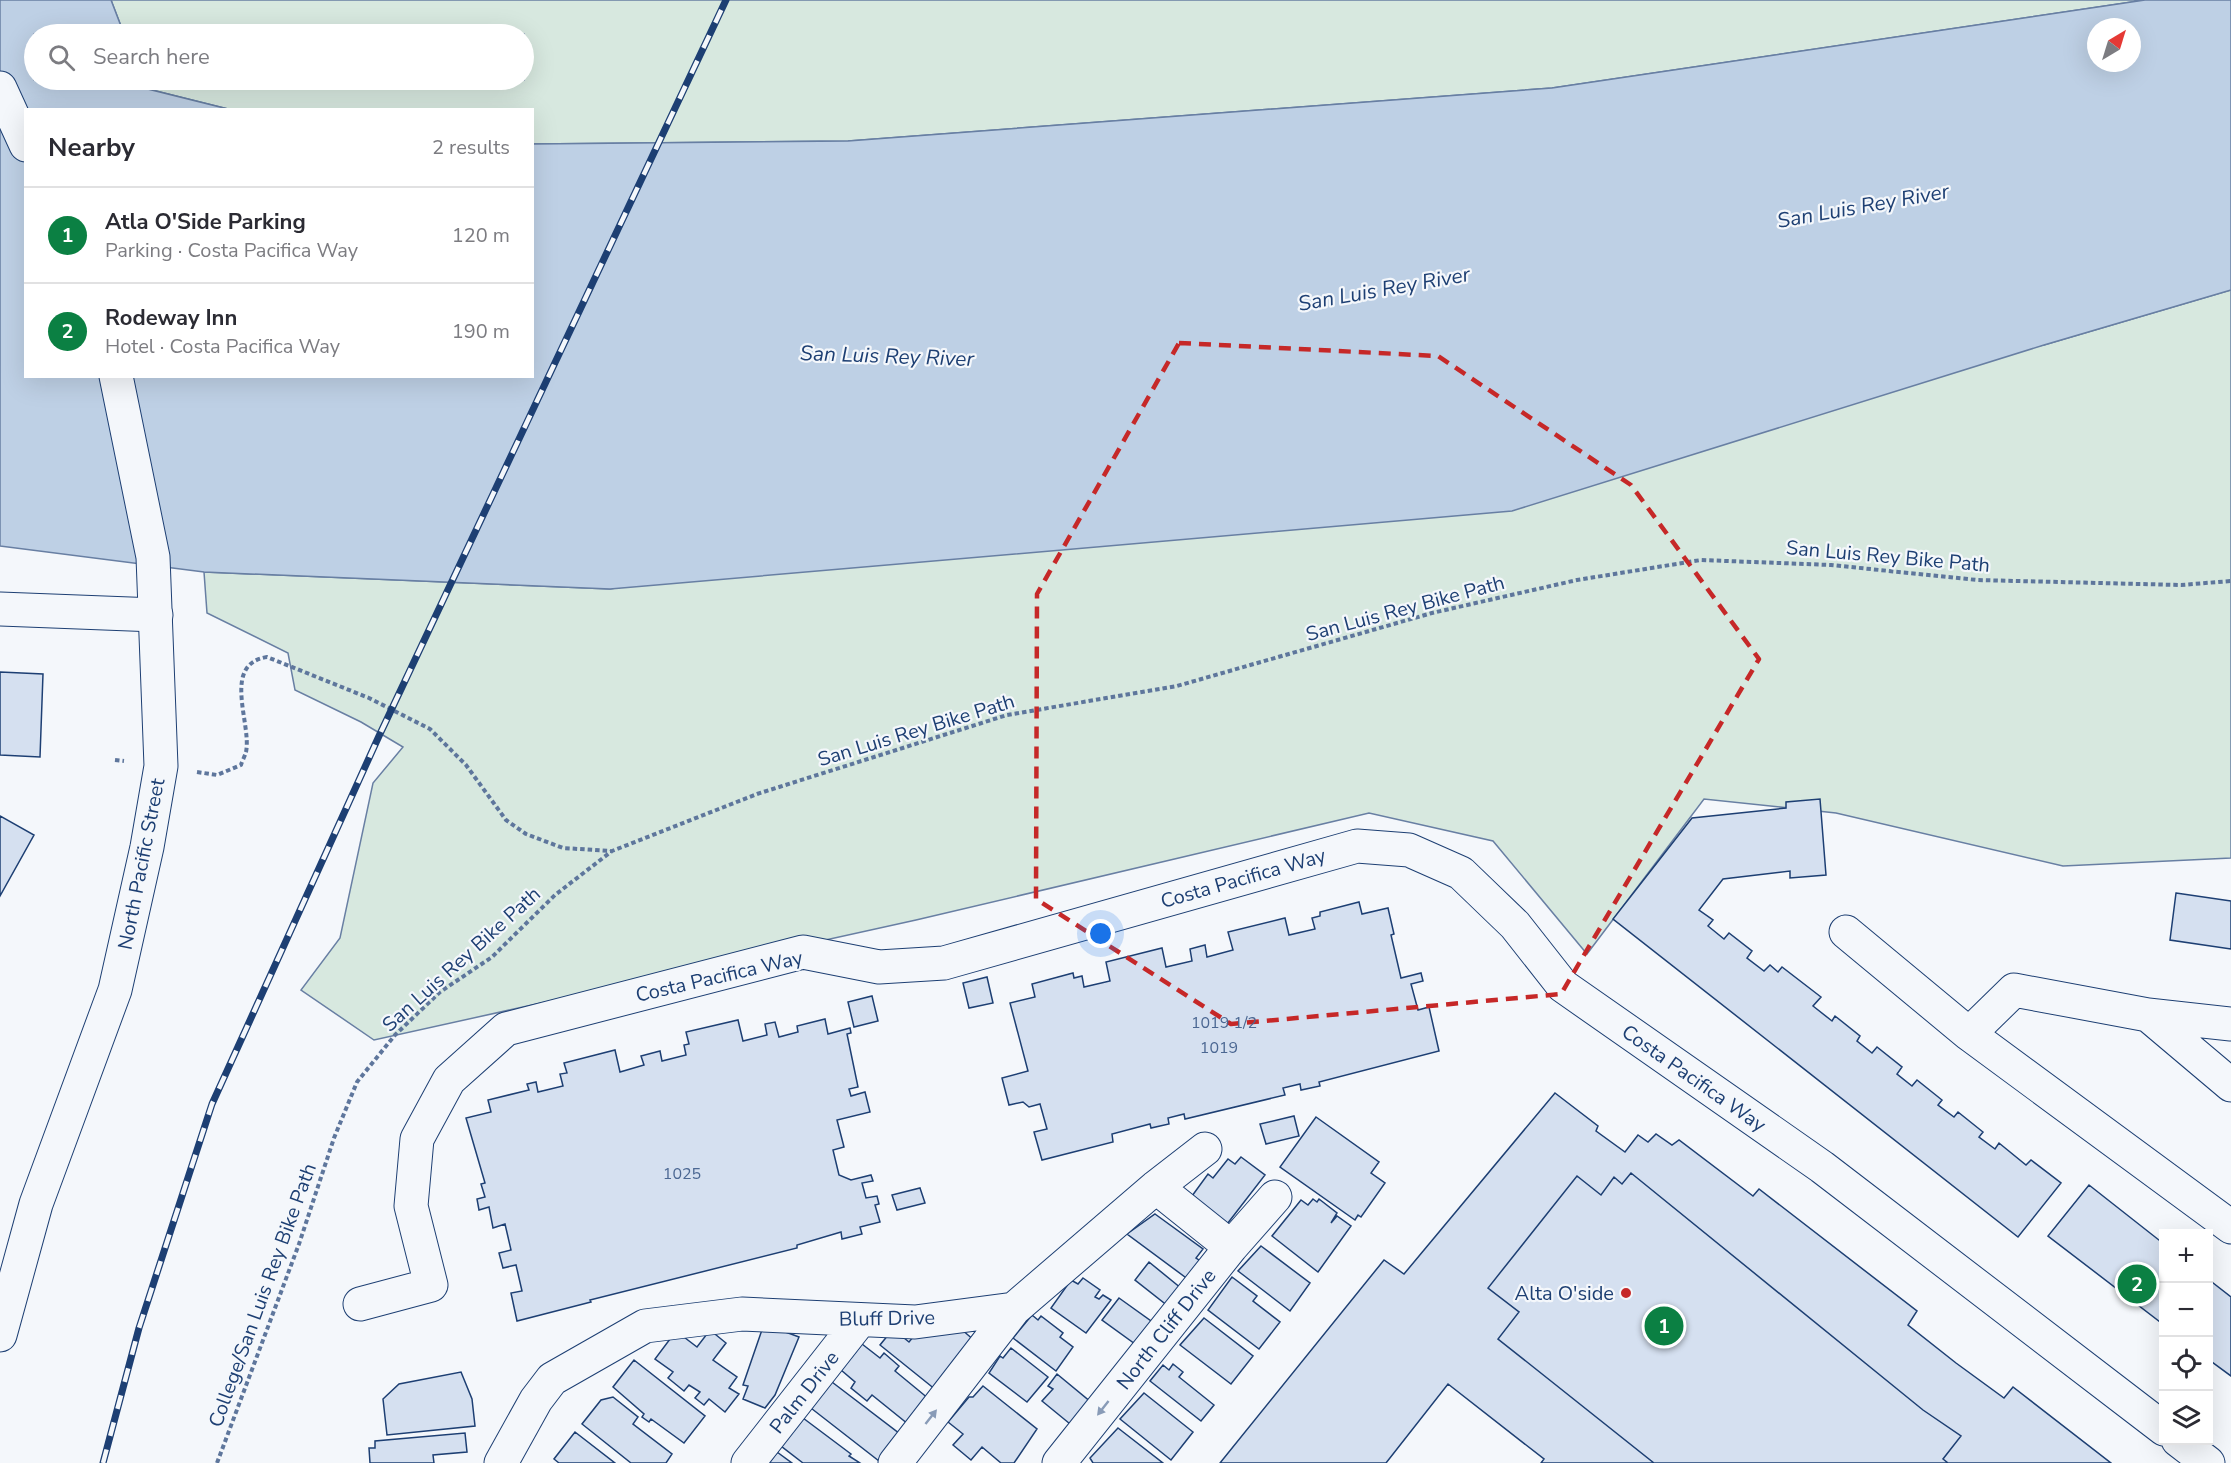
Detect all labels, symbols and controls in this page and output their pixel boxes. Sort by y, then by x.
north arrow [2087,18,2141,72]
search box [24,24,534,90]
icon: search [45,41,78,74]
text: Search here [93,42,210,72]
text: Nearby [48,130,135,165]
text: 2 results [432,134,510,161]
water label: San Luis Rey River [1775,177,1952,235]
text: Atla O'Side Parking [105,207,306,237]
text: 1 [62,222,74,249]
text: 120 m [452,222,510,249]
text: Parking · Costa Pacifica Way [105,237,358,264]
water label: San Luis Rey River [1296,260,1473,318]
text: Rodeway Inn [105,303,237,333]
text: 2 [62,318,74,345]
text: 190 m [452,318,510,345]
text: Hotel · Costa Pacifica Way [105,333,340,360]
water label: San Luis Rey River [800,339,975,373]
street label: San Luis Rey Bike Path [1785,534,1991,579]
street label: San Luis Rey Bike Path [1303,569,1507,648]
street label: San Luis Rey Bike Path [814,688,1018,773]
street label: North Pacific Street [112,775,172,952]
street label: Costa Pacifica Way [1157,842,1330,915]
street label: San Luis Rey Bike Path [376,881,546,1038]
your location [1086,919,1115,948]
street label: Costa Pacifica Way [633,944,806,1009]
house number: 1019 1/2 [1191,1012,1257,1034]
street label: Costa Pacifica Way [1616,1018,1772,1139]
house number: 1019 [1200,1037,1238,1059]
street label: College/San Luis Rey Bike Path [202,1159,323,1431]
house number: 1025 [663,1163,701,1185]
map controls [2159,1229,2213,1445]
button: + [2159,1229,2213,1283]
pin: 2 [2118,1262,2156,1306]
street label: North Cliff Drive [1111,1263,1222,1395]
place label: Alta O'side [1515,1280,1614,1307]
button: − [2159,1283,2213,1337]
marker: Alta O'side [1619,1286,1633,1300]
street label: Bluff Drive [839,1304,935,1333]
pin: 1 [1644,1304,1684,1348]
button: locate [2159,1337,2213,1391]
street label: Palm Drive [763,1345,845,1439]
button: layers [2159,1391,2213,1445]
one-way arrow [1097,1400,1110,1416]
one-way arrow [924,1409,936,1424]

